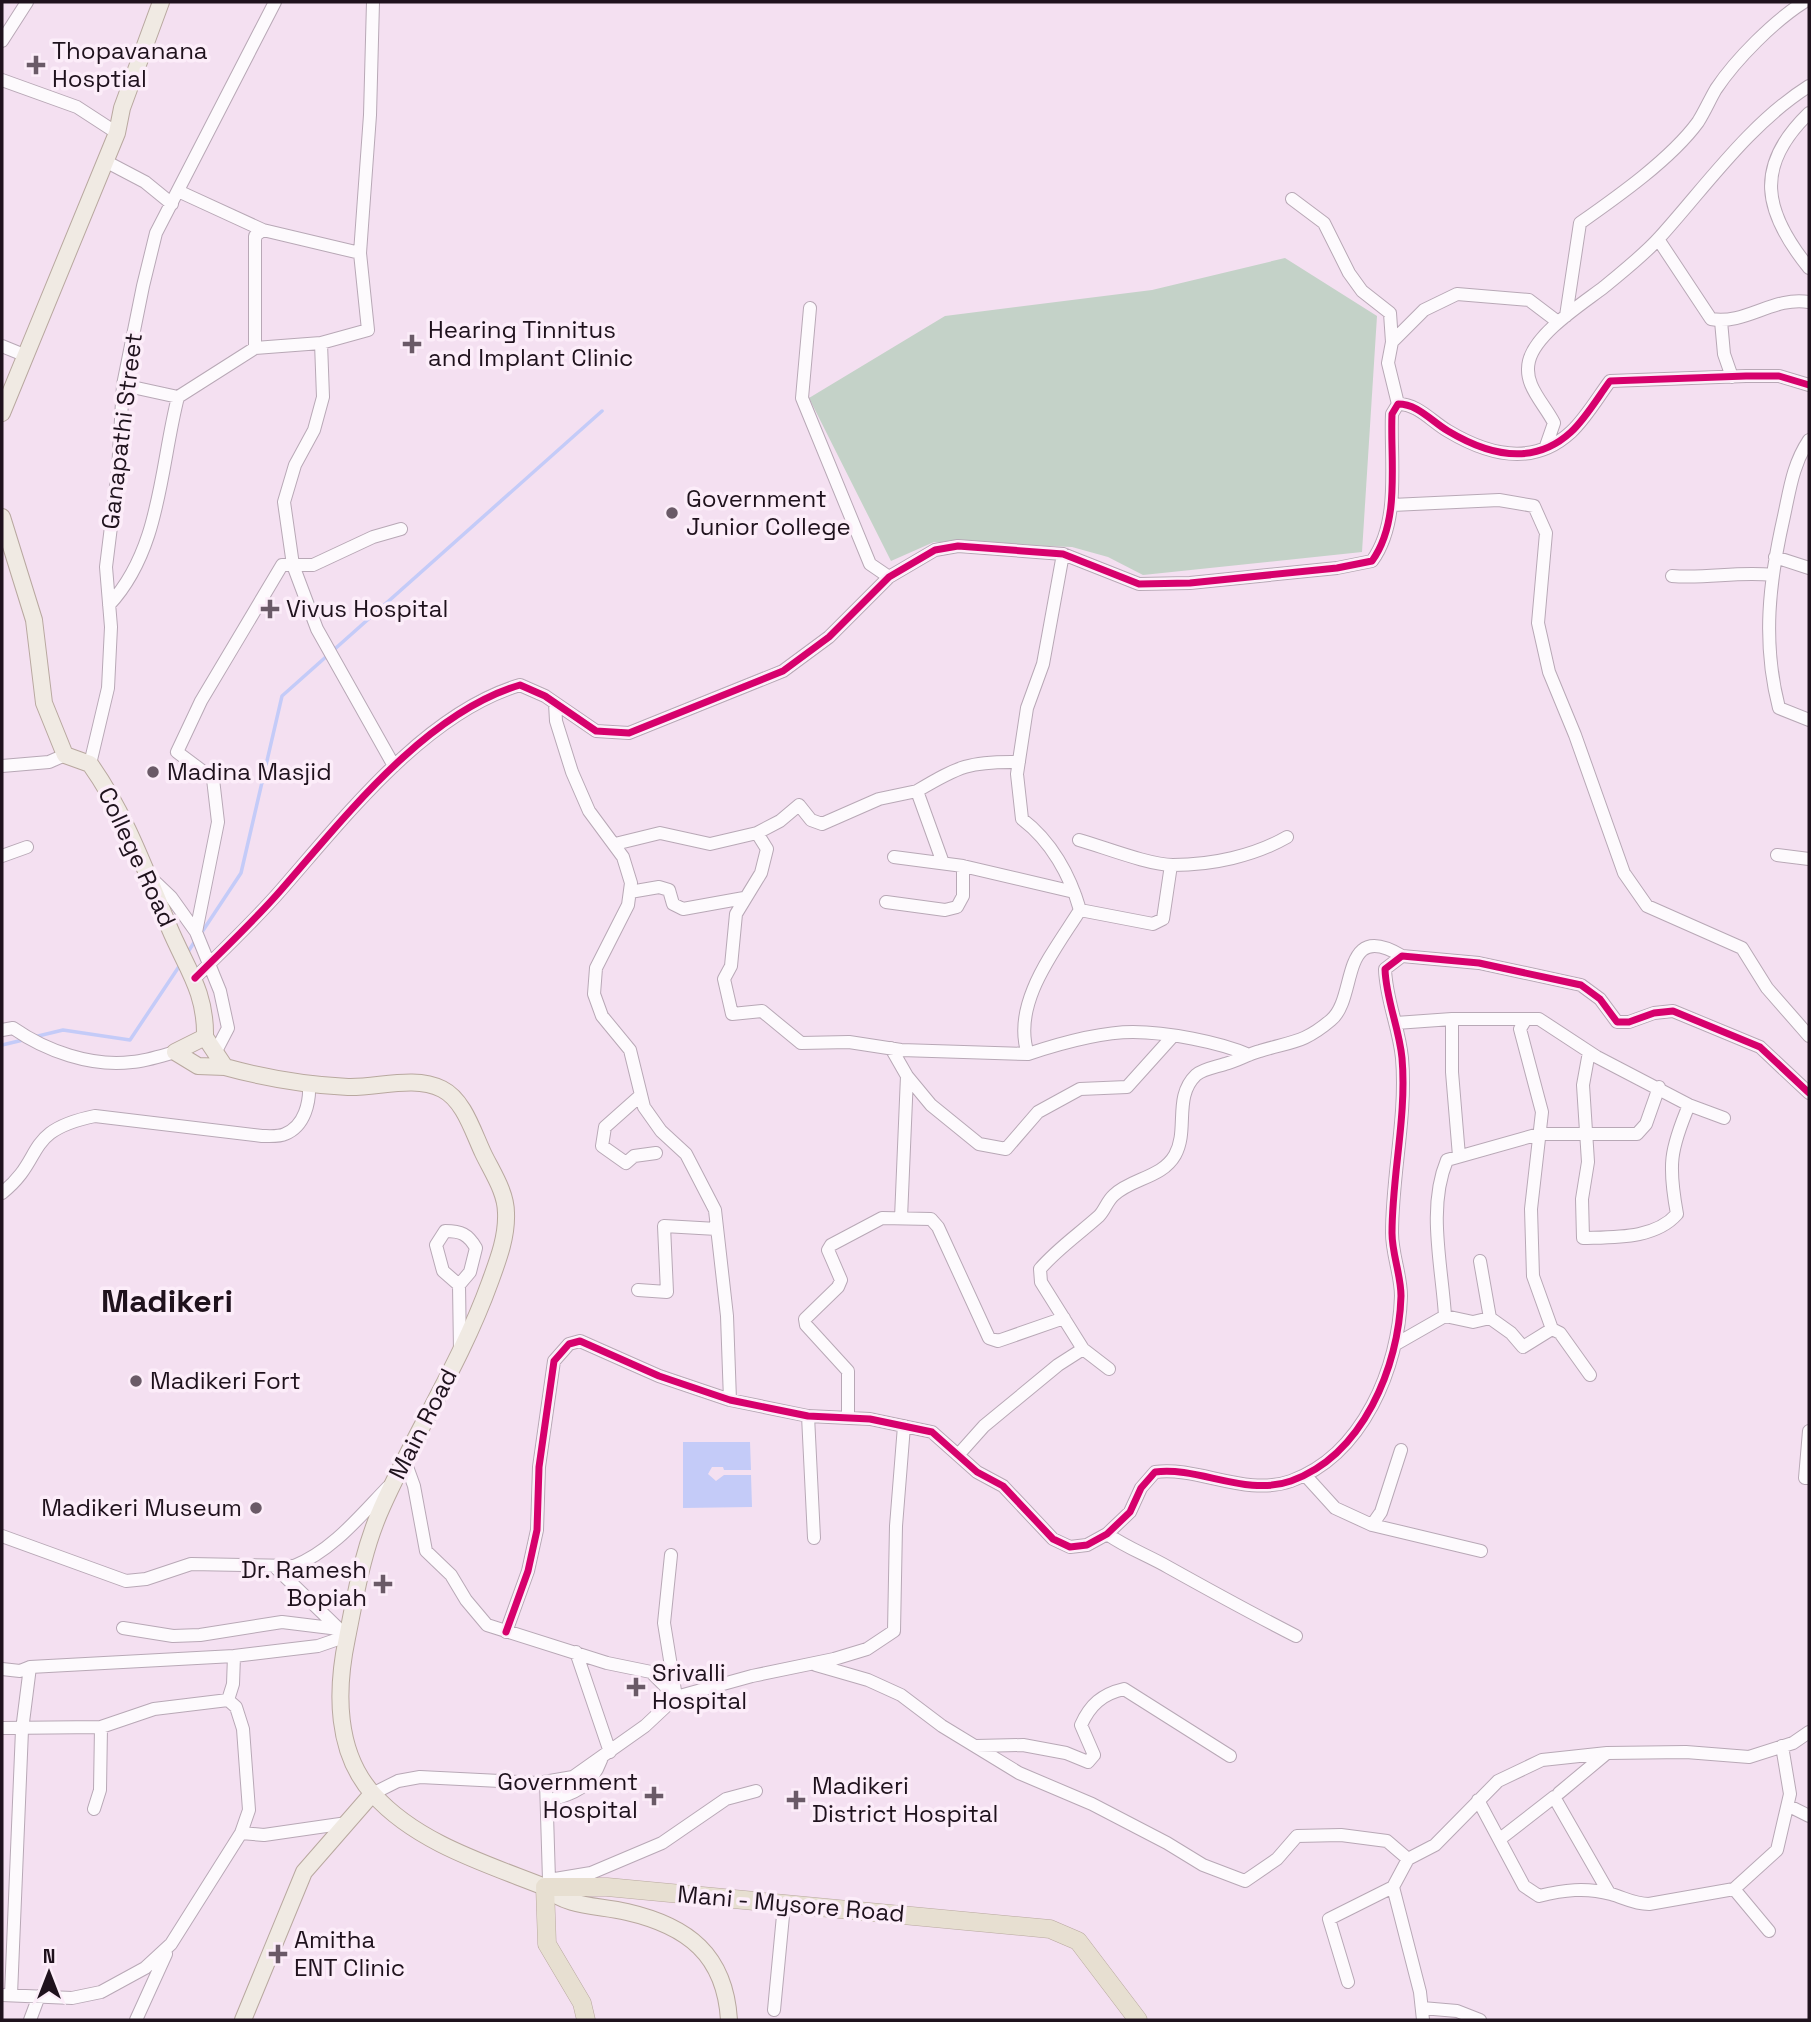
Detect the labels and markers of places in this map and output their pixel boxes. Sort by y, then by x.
place label: Thopavanana Hosptial [52,35,208,94]
marker: Thopavanana Hosptial [26,55,46,75]
place label: Hearing Tinnitus and Implant Clinic [428,314,633,373]
marker: Hearing Tinnitus and Implant Clinic [402,334,422,354]
place label: Government Junior College [686,483,851,542]
marker: Government Junior College [664,505,680,521]
place label: Vivus Hospital [286,593,448,624]
marker: Vivus Hospital [260,599,280,619]
place label: Madina Masjid [167,756,332,787]
marker: Madina Masjid [145,764,161,780]
place label: Madikeri Fort [150,1365,301,1396]
marker: Madikeri Fort [128,1373,144,1389]
place label: Madikeri Museum [41,1492,242,1523]
marker: Madikeri Museum [248,1500,264,1516]
place label: Dr. Ramesh Bopiah [241,1554,367,1613]
marker: Dr. Ramesh Bopiah [373,1574,393,1594]
place label: Srivalli Hospital [652,1657,747,1716]
marker: Srivalli Hospital [626,1677,646,1697]
place label: Government Hospital [497,1766,638,1825]
place label: Madikeri District Hospital [812,1770,998,1829]
marker: Government Hospital [644,1786,664,1806]
marker: Madikeri District Hospital [786,1790,806,1810]
place label: Amitha ENT Clinic [294,1924,405,1983]
marker: Amitha ENT Clinic [268,1944,288,1964]

